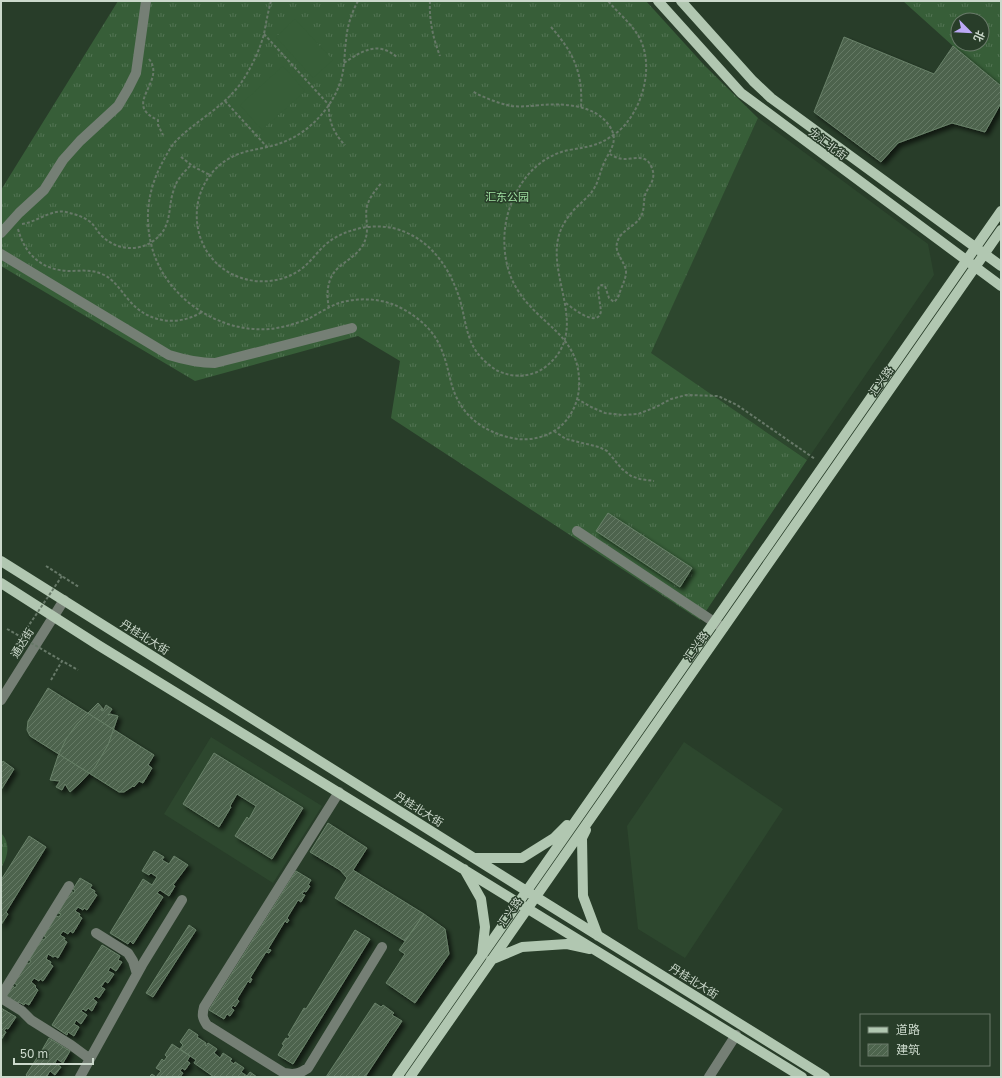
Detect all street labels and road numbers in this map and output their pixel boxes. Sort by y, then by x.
street label: 龙汇北街 [807,125,850,162]
street label: 汇兴路 [866,363,895,398]
street label: 丹桂北大街 [118,616,172,657]
street label: 通达街 [7,625,36,660]
street label: 汇兴路 [681,628,710,663]
street label: 丹桂北大街 [392,788,446,829]
street label: 汇兴路 [495,894,524,929]
street label: 丹桂北大街 [667,960,721,1001]

